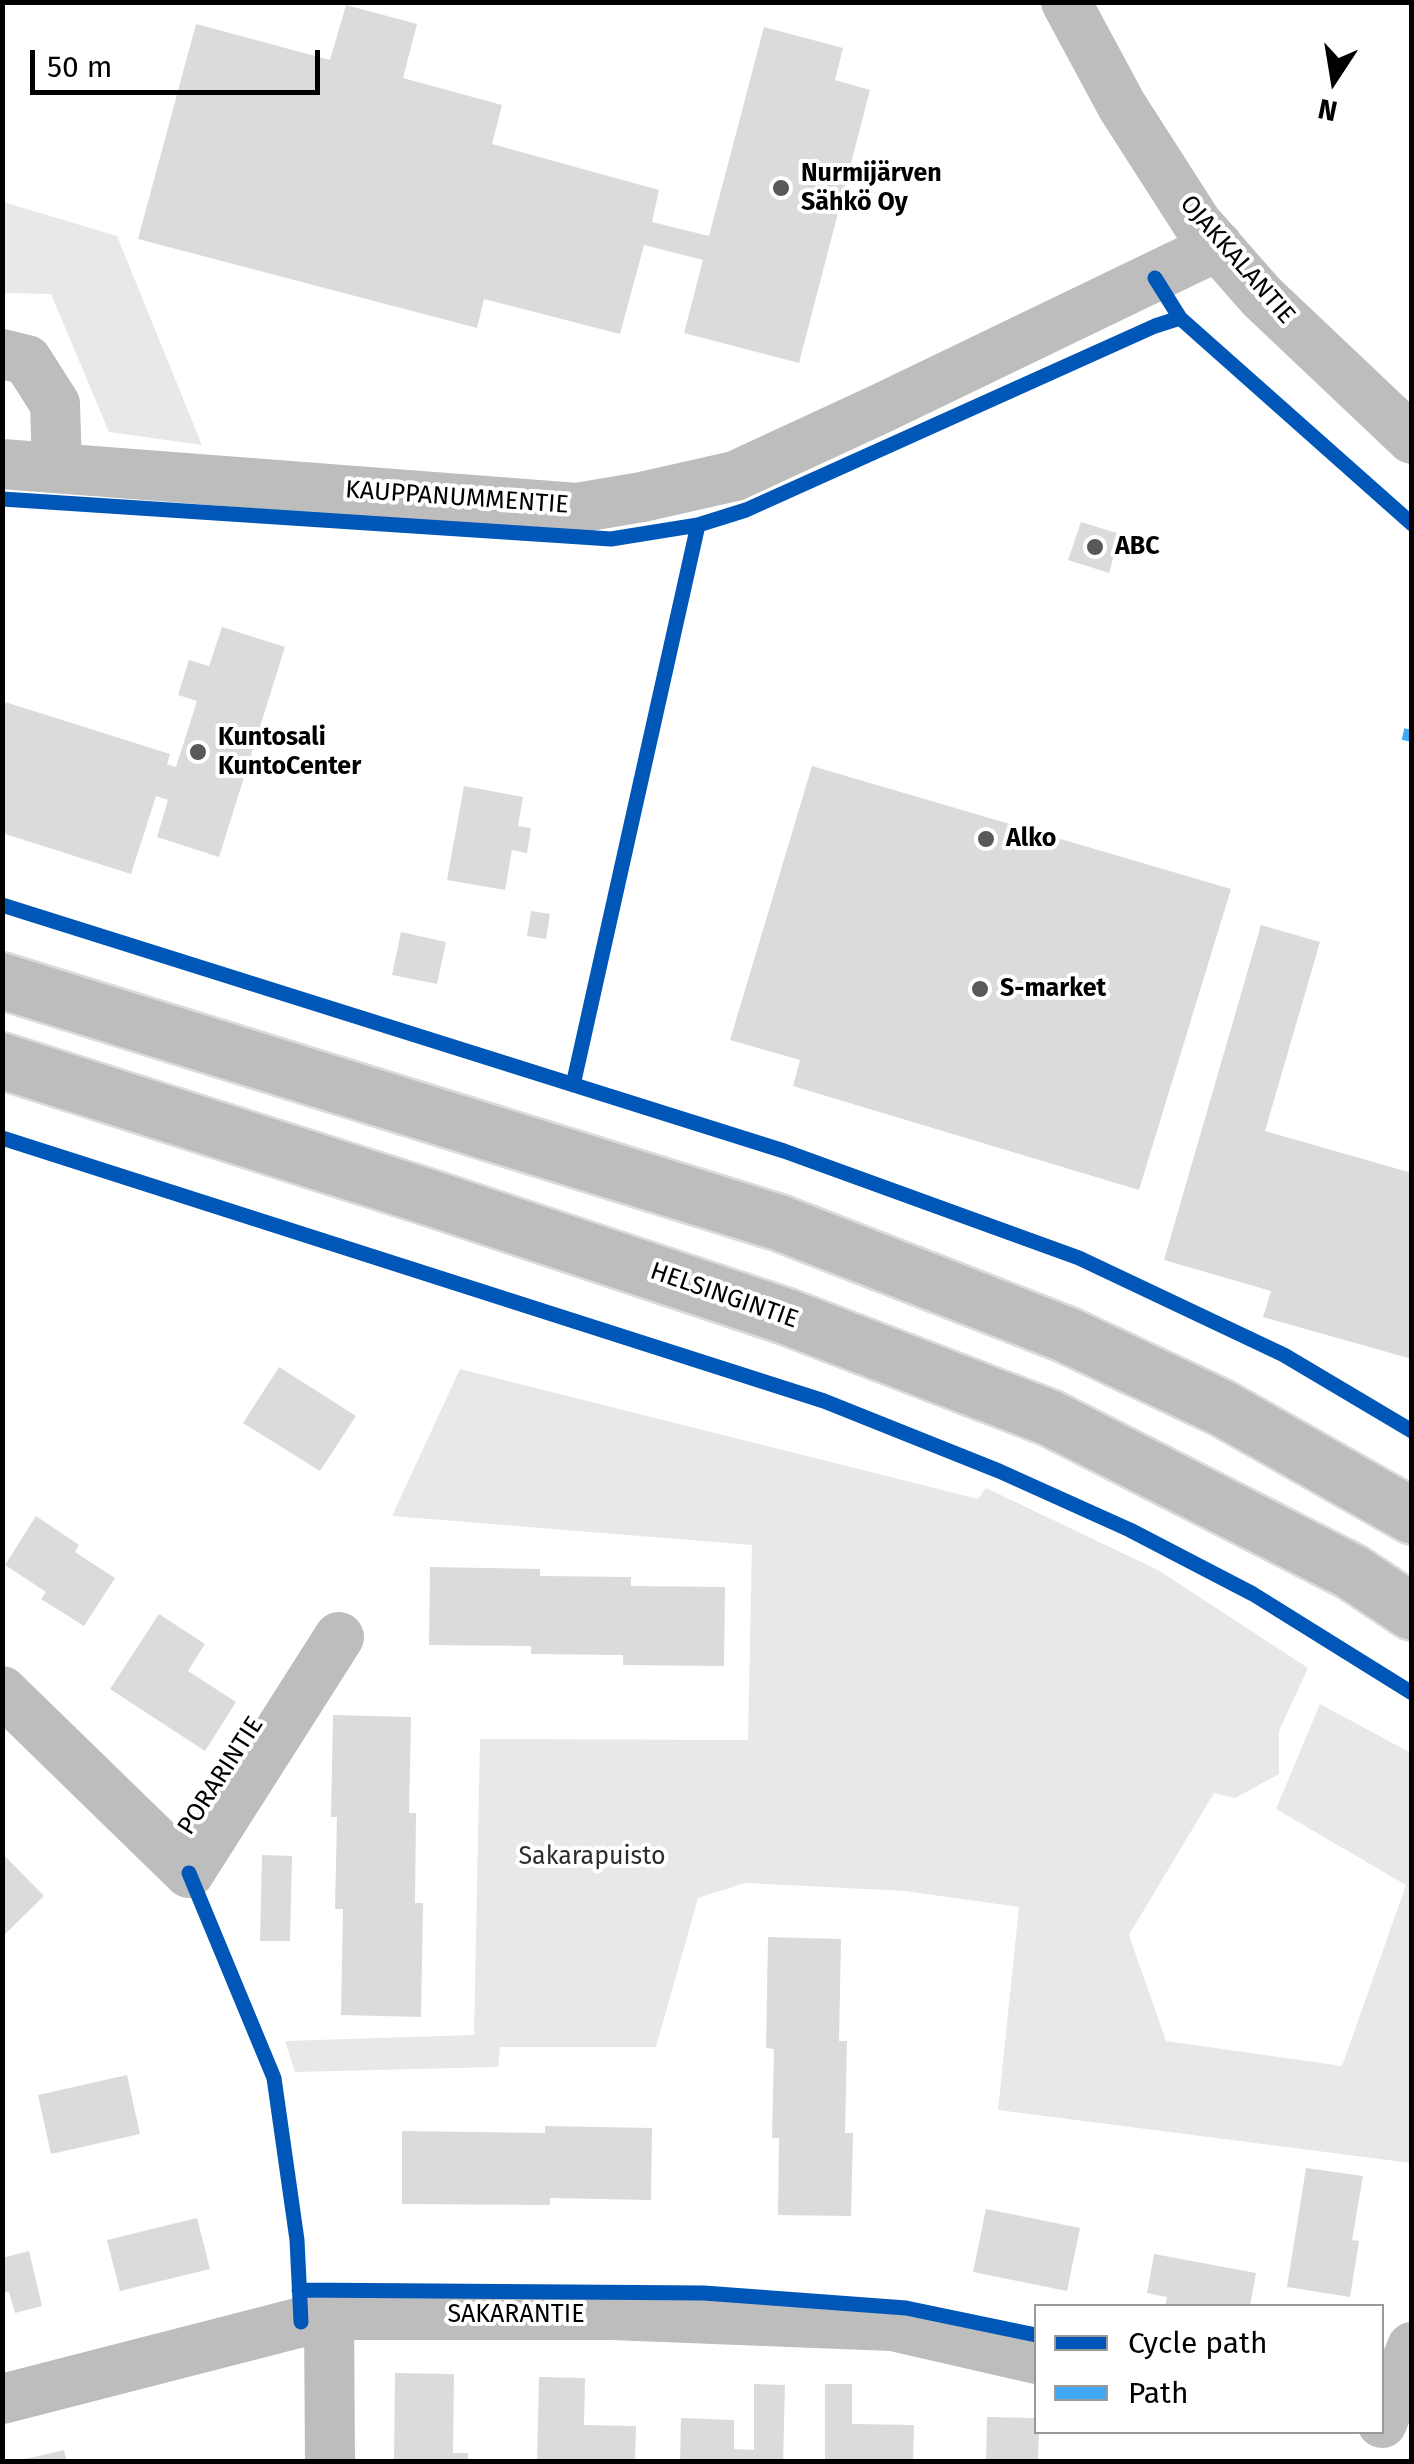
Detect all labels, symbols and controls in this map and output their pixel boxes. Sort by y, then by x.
scale bar [35,30,325,92]
north arrow [1284,30,1384,130]
text: 50 m [47,49,112,85]
text: N [1315,92,1340,128]
place label: Nurmijärven Sähkö Oy [801,159,942,218]
marker: Nurmijärven Sähkö Oy [770,177,792,199]
street label: OJAKKALANTIE [1173,190,1301,330]
street label: KAUPPANUMMENTIE [344,475,570,521]
place label: ABC [1115,532,1160,562]
marker: ABC [1084,536,1106,558]
place label: Kuntosali KuntoCenter [218,723,361,782]
marker: Kuntosali KuntoCenter [187,741,209,763]
place label: Alko [1006,824,1056,854]
marker: Alko [975,828,997,850]
place label: S-market [1000,974,1106,1004]
marker: S-market [969,978,991,1000]
street label: HELSINGINTIE [646,1257,802,1335]
street label: PORARINTIE [172,1711,270,1841]
park label: Sakarapuisto [519,1842,665,1872]
street label: SAKARANTIE [447,2300,585,2330]
legend [1034,2304,1384,2434]
text: Cycle path [1128,2325,1267,2361]
text: Path [1128,2375,1189,2411]

